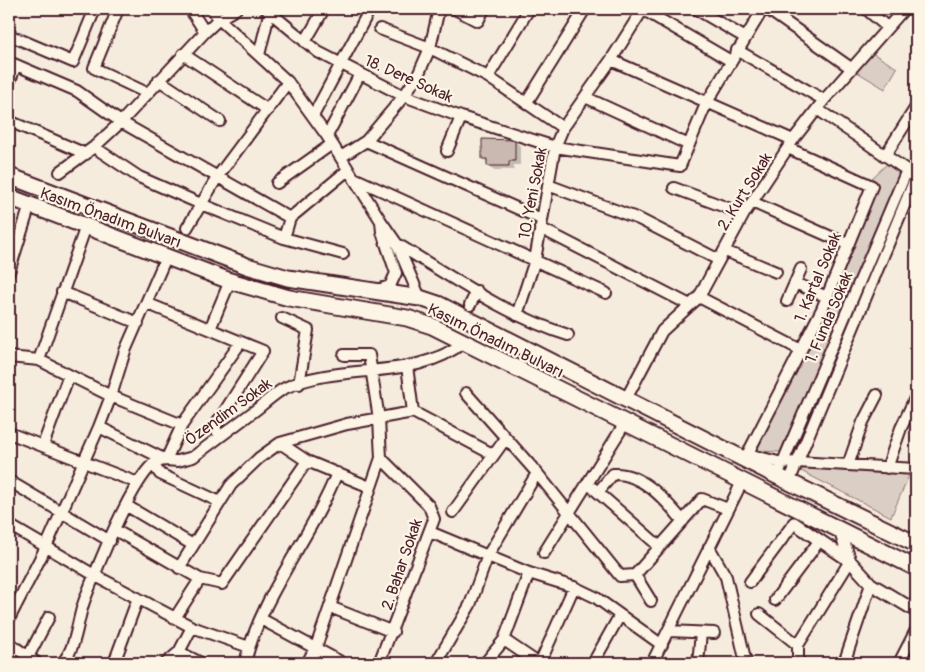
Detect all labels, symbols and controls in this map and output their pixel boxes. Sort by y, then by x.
street label: 18. Dere Sokak [361,51,456,107]
street label: 10. Yeni Sokak [514,145,552,241]
street label: 2. Kurt Sokak [713,149,777,234]
street label: Kasım Önadım Bulvarı [37,183,184,253]
street label: 1. Kartal Sokak [790,229,846,325]
street label: 1. Funda Sokak [801,268,857,366]
street label: Kasım Önadım Bulvarı [424,299,567,383]
street label: Özendim Sokak [181,373,276,450]
street label: 2. Bahar Sokak [377,516,427,613]

